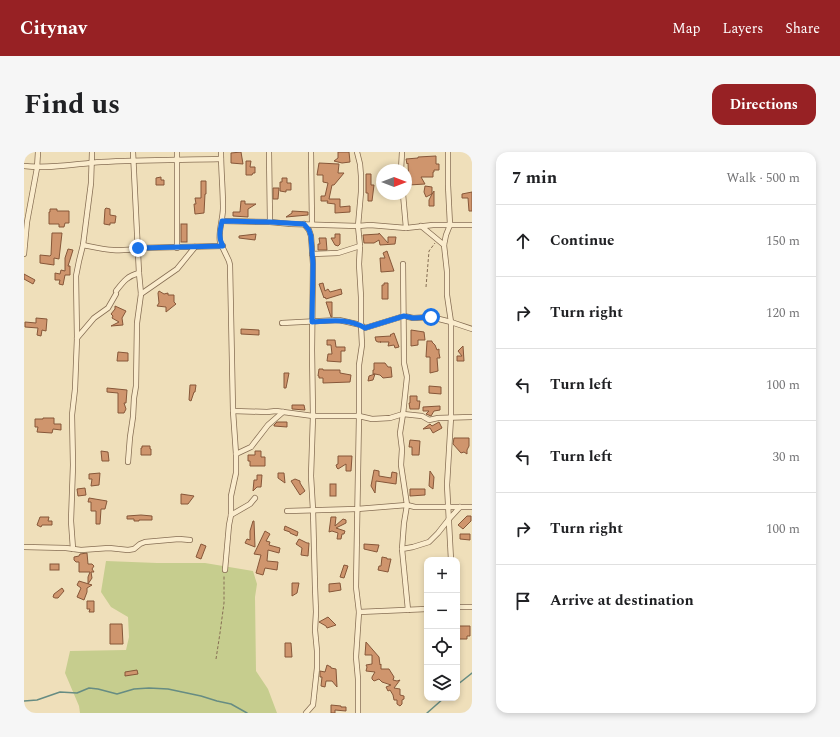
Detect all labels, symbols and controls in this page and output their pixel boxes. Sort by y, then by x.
text: Citynav [20,14,87,43]
text: Map [672,18,701,39]
text: Layers [723,18,763,39]
text: Share [785,18,820,39]
text: Find us [24,83,120,126]
button: Directions [712,84,816,125]
north arrow [376,164,412,200]
text: 7 min [512,165,557,191]
text: Walk · 500 m [726,168,800,188]
text: Continue [550,229,615,252]
icon: ahead [512,230,534,252]
text: 150 m [766,231,800,251]
route end [129,239,147,257]
text: Turn right [550,301,623,324]
icon: right [512,302,534,324]
text: 120 m [766,303,800,323]
route start [422,308,440,326]
text: Turn left [550,373,612,396]
icon: left [512,374,534,396]
text: 100 m [766,375,800,395]
text: Turn left [550,445,612,468]
icon: left [512,446,534,468]
text: 30 m [773,447,800,467]
text: Turn right [550,517,623,540]
icon: right [512,518,534,540]
text: 100 m [766,519,800,539]
map controls [424,557,460,701]
button: + [424,557,460,593]
text: Arrive at destination [550,589,694,612]
icon: arrive [512,590,534,612]
button: − [424,593,460,629]
button: locate [424,629,460,665]
button: layers [424,665,460,701]

